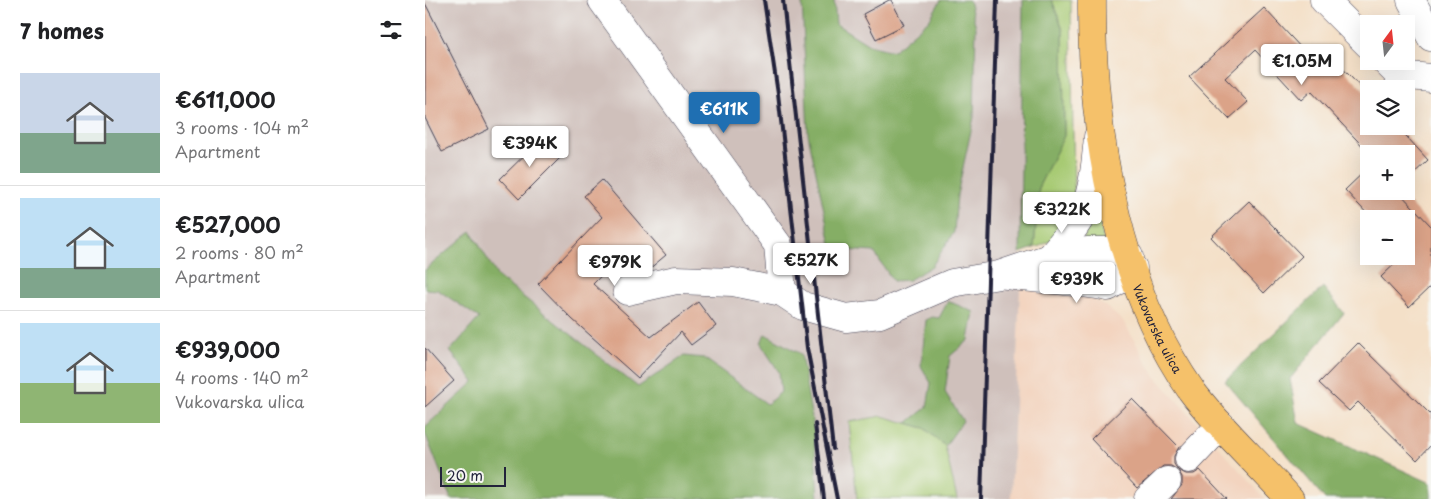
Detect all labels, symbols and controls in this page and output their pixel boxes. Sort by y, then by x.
text: 7 homes [20,14,104,46]
north arrow [1360,15,1415,70]
map controls [1360,15,1415,265]
icon: filters [377,16,405,44]
pin: €1.05M [1261,44,1343,86]
text: €1.05M [1272,48,1332,72]
button: layers [1360,80,1415,135]
text: €611,000 [175,83,276,115]
pin: €611K [689,92,759,134]
icon: home [60,93,120,153]
text: €611K [700,96,748,120]
text: 3 rooms · 104 m² [175,115,309,139]
pin: €394K [495,126,565,168]
text: €394K [503,130,557,154]
text: Apartment [175,139,260,163]
button: + [1360,145,1415,200]
pin: €322K [1027,192,1097,234]
text: €322K [1034,196,1090,220]
text: €527,000 [175,208,281,240]
button: − [1360,210,1415,265]
icon: home [60,218,120,278]
text: 2 rooms · 80 m² [175,240,304,264]
pin: €527K [776,242,846,285]
pin: €979K [580,244,650,287]
text: €527K [784,247,838,271]
text: €979K [589,249,641,273]
pin: €939K [1042,262,1112,304]
text: Apartment [175,264,260,288]
text: €939K [1050,266,1104,290]
street label: Vukovarska ulica [1129,281,1187,377]
text: €939,000 [175,333,280,365]
icon: home [60,343,120,403]
text: 4 rooms · 140 m² [175,365,309,389]
text: Vukovarska ulica [175,389,304,413]
scale bar [440,464,506,487]
text: 20 m [447,465,483,486]

